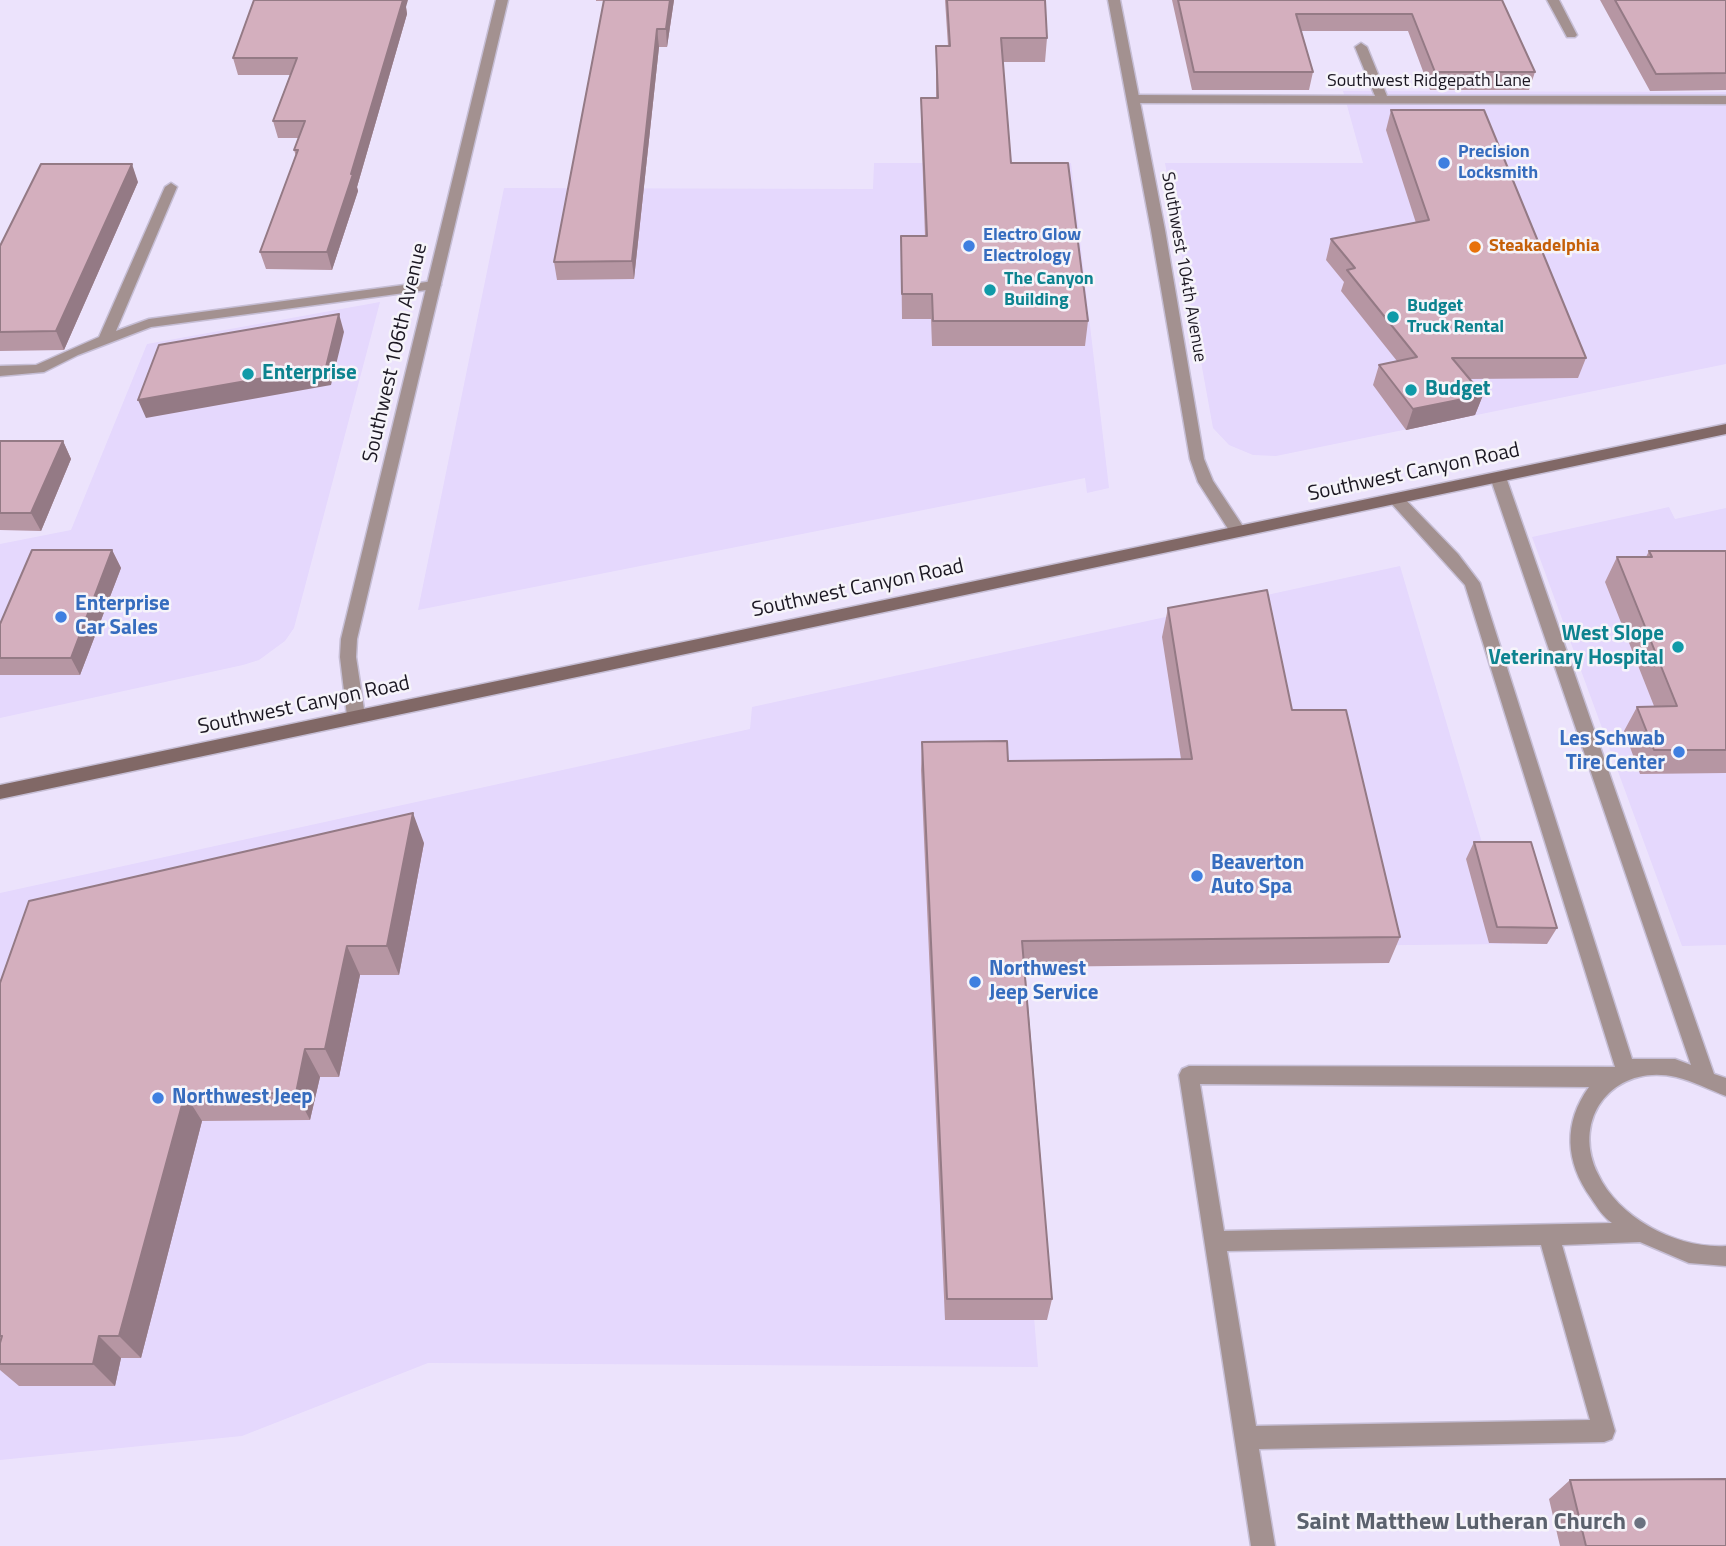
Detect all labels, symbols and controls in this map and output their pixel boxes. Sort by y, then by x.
street label: Southwest Ridgepath Lane [1327,71,1531,93]
place label: Precision Locksmith [1458,142,1538,184]
marker: Precision Locksmith [1436,155,1452,171]
street label: Southwest 104th Avenue [1156,170,1210,364]
place label: Electro Glow Electrology [983,225,1081,268]
place label: Steakadelphia [1489,236,1600,258]
marker: Electro Glow Electrology [961,238,977,254]
marker: Steakadelphia [1467,239,1483,255]
street label: Southwest 106th Avenue [358,241,434,465]
place label: The Canyon Building [1004,269,1094,312]
marker: The Canyon Building [982,282,998,298]
place label: Budget Truck Rental [1407,296,1504,338]
marker: Budget Truck Rental [1385,309,1401,325]
place label: Enterprise [262,361,357,387]
marker: Enterprise [240,366,256,382]
place label: Budget [1425,377,1490,403]
marker: Budget [1403,382,1419,398]
street label: Southwest Canyon Road [1306,438,1522,508]
street label: Southwest Canyon Road [750,554,966,624]
place label: Enterprise Car Sales [75,592,170,642]
marker: Enterprise Car Sales [53,609,69,625]
place label: West Slope Veterinary Hospital [1488,622,1664,672]
marker: West Slope Veterinary Hospital [1670,639,1686,655]
street label: Southwest Canyon Road [196,671,412,741]
place label: Les Schwab Tire Center [1559,727,1665,777]
marker: Les Schwab Tire Center [1671,744,1687,760]
place label: Beaverton Auto Spa [1211,851,1304,901]
marker: Beaverton Auto Spa [1189,868,1205,884]
place label: Northwest Jeep Service [989,957,1099,1007]
marker: Northwest Jeep Service [967,974,983,990]
place label: Northwest Jeep [172,1085,313,1111]
marker: Northwest Jeep [150,1090,166,1106]
place label: Saint Matthew Lutheran Church [1296,1509,1626,1537]
marker: Saint Matthew Lutheran Church [1632,1515,1648,1531]

